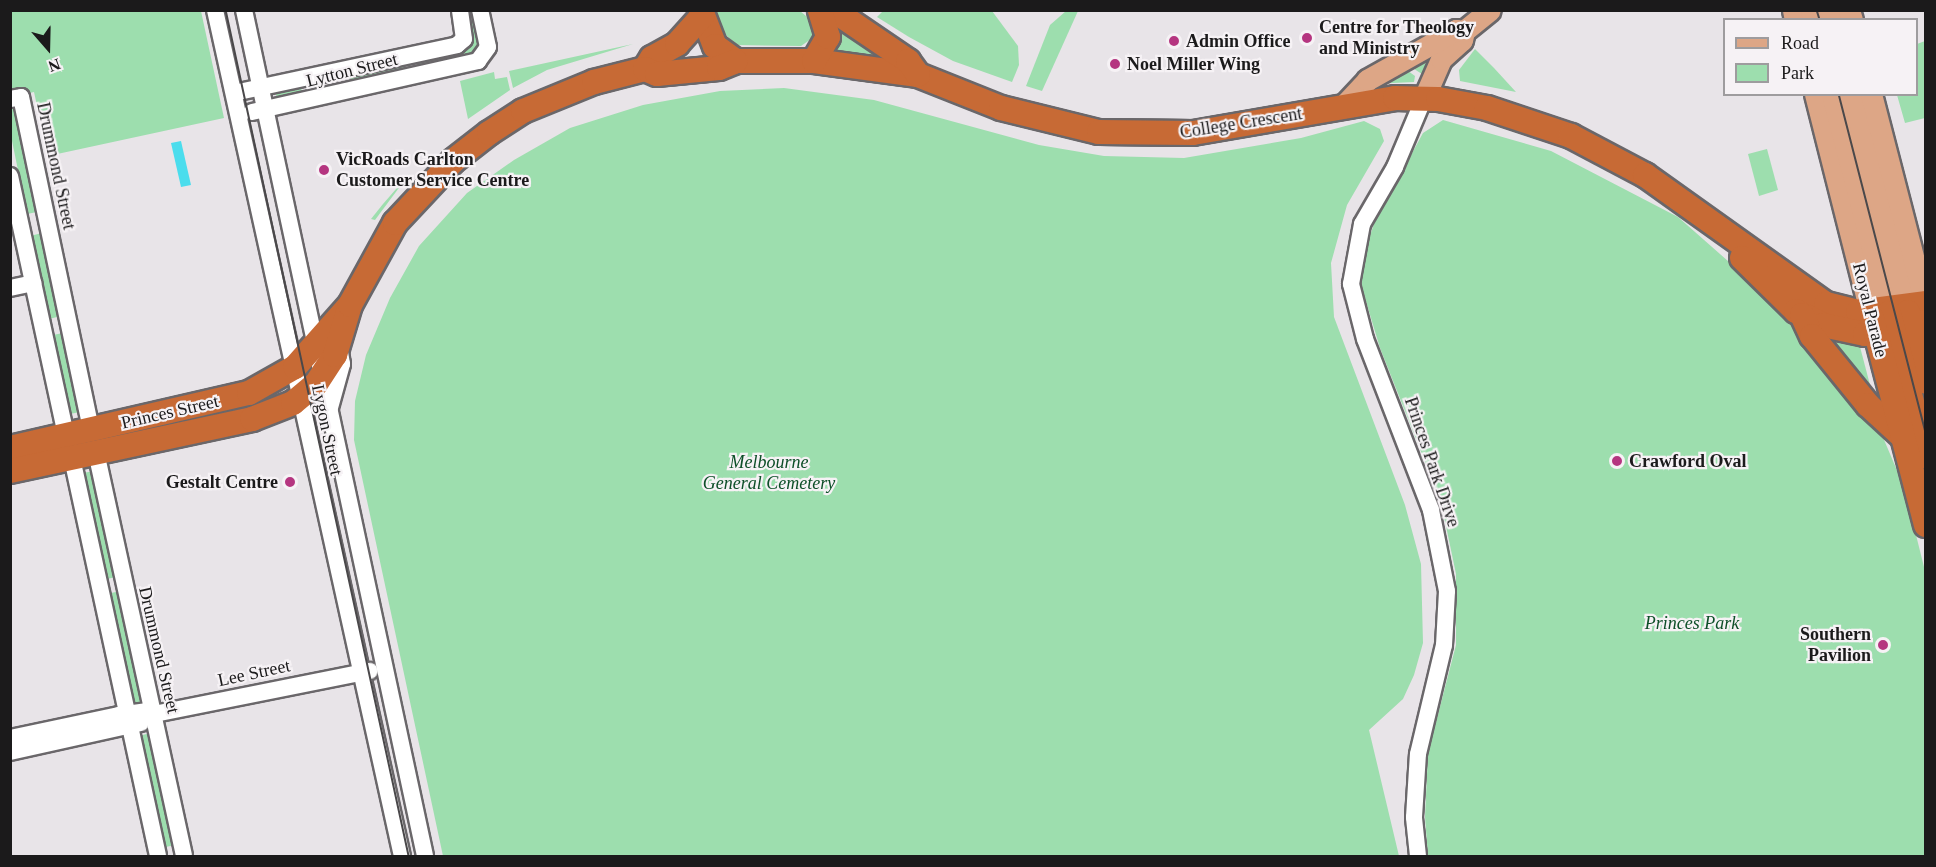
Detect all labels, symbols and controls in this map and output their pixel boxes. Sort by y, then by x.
place label: Centre for Theology and Ministry [1319,17,1475,60]
north arrow [18,18,78,78]
legend [1723,18,1918,96]
place label: Admin Office [1186,30,1290,52]
marker: Centre for Theology and Ministry [1300,31,1314,45]
text: Road [1781,33,1819,53]
marker: Admin Office [1167,34,1181,48]
street label: Lytton Street [304,48,400,92]
place label: Noel Miller Wing [1127,53,1261,75]
text: N [46,55,63,75]
marker: Noel Miller Wing [1108,57,1122,71]
text: Park [1781,63,1814,83]
street label: Drummond Street [32,100,80,232]
street label: College Crescent [1178,103,1304,143]
place label: VicRoads Carlton Customer Service Centre [336,149,530,192]
marker: VicRoads Carlton Customer Service Centre [317,163,331,177]
street label: Royal Parade [1848,261,1892,359]
street label: Lygon Street [307,383,347,477]
street label: Princes Street [119,390,221,434]
street label: Princes Park Drive [1400,394,1464,530]
place label: Crawford Oval [1629,450,1746,472]
park label: Melbourne General Cemetery [703,452,835,494]
marker: Crawford Oval [1610,454,1624,468]
place label: Gestalt Centre [166,471,278,493]
marker: Gestalt Centre [283,475,297,489]
street label: Drummond Street [134,584,184,716]
park label: Princes Park [1645,612,1739,634]
place label: Southern Pavilion [1800,624,1871,666]
marker: Southern Pavilion [1876,638,1890,652]
street label: Lee Street [216,655,292,691]

